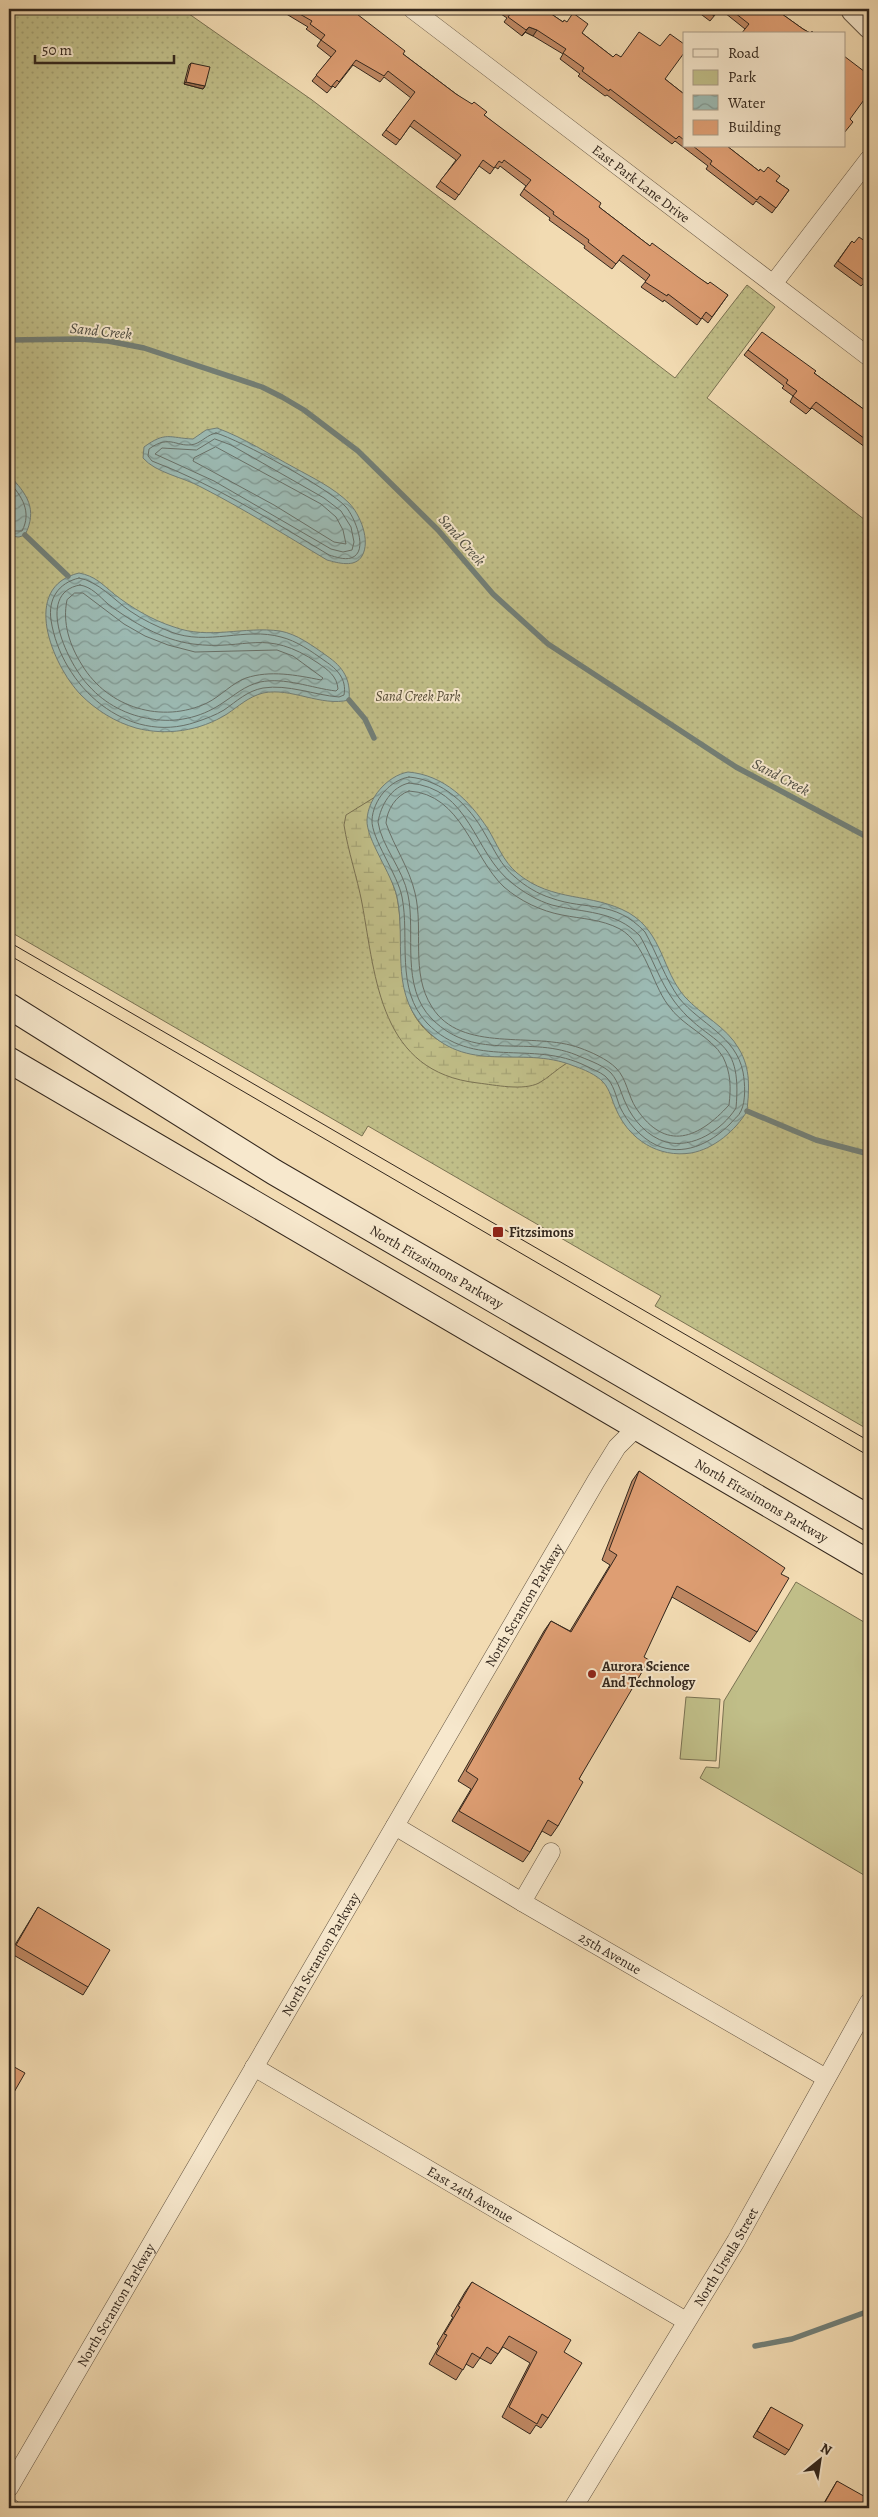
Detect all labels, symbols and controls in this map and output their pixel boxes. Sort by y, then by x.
scale bar [35,32,174,64]
legend [683,32,846,148]
text: 50 m [42,40,72,60]
text: Road [728,43,760,63]
text: Park [728,67,757,87]
text: Water [727,93,765,113]
text: Building [728,117,781,137]
street label: East Park Lane Drive [588,140,694,227]
water label: Sand Creek [69,318,133,344]
water label: Sand Creek [434,510,490,570]
park label: Sand Creek Park [376,687,460,706]
water label: Sand Creek [749,754,814,801]
street label: North Fitzsimons Parkway [366,1221,508,1314]
place label: Fitzsimons [509,1223,574,1242]
marker: Fitzsimons [491,1225,505,1239]
street label: North Fitzsimons Parkway [691,1454,832,1548]
street label: North Scranton Parkway [481,1539,568,1671]
place label: Aurora Science And Technology [601,1657,696,1692]
marker: Aurora Science And Technology [586,1668,598,1680]
street label: North Scranton Parkway [277,1888,365,2020]
street label: 25th Avenue [575,1928,645,1979]
street label: East 24th Avenue [423,2162,517,2227]
street label: North Ursula Street [689,2204,763,2310]
street label: North Scranton Parkway [73,2239,160,2370]
north arrow [796,2434,846,2484]
text: N [817,2438,835,2460]

